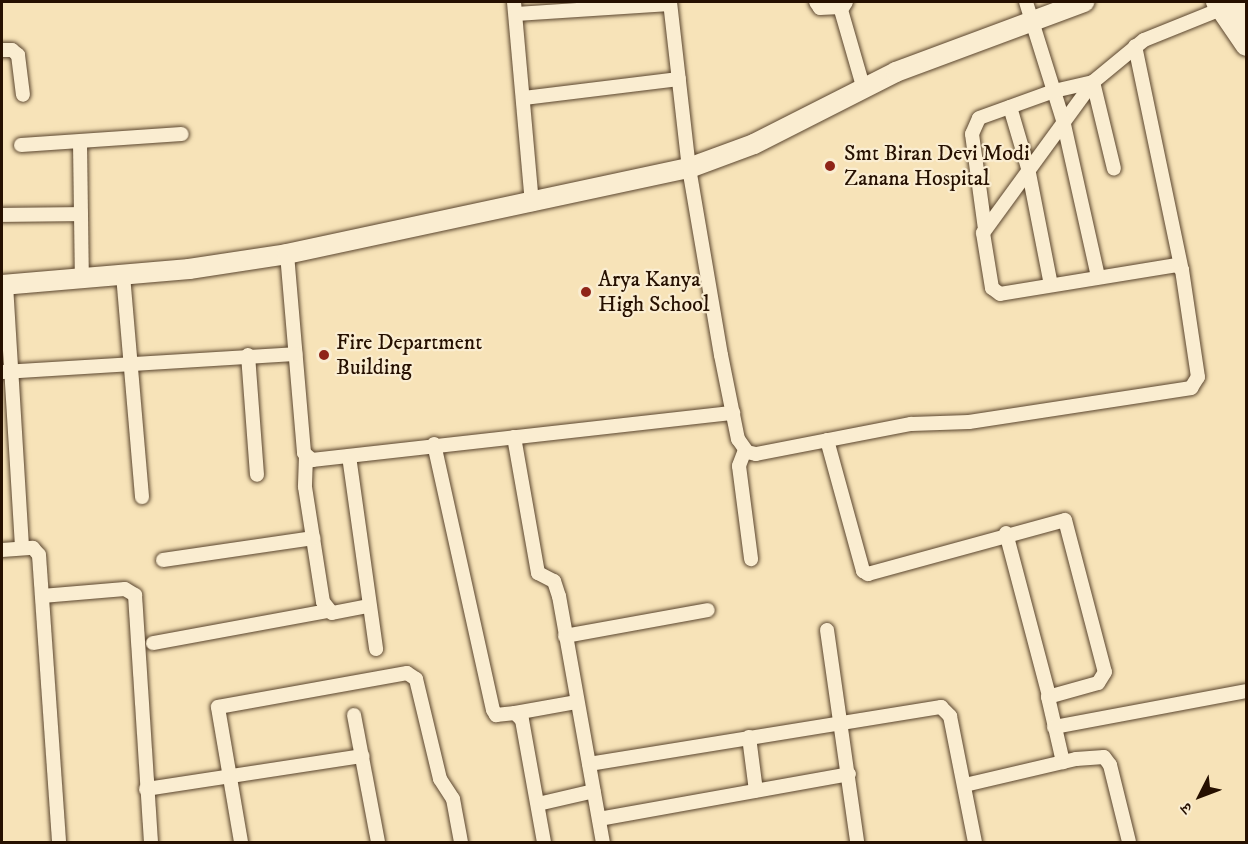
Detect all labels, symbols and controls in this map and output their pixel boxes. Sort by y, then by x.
place label: Smt Biran Devi Modi Zanana Hospital [844,140,1030,192]
marker: Smt Biran Devi Modi Zanana Hospital [821,157,839,175]
place label: Arya Kanya High School [598,266,710,318]
marker: Arya Kanya High School [579,285,593,299]
place label: Fire Department Building [336,329,482,380]
marker: Fire Department Building [317,348,331,362]
north arrow [1170,766,1230,826]
text: उ [1176,798,1197,818]

